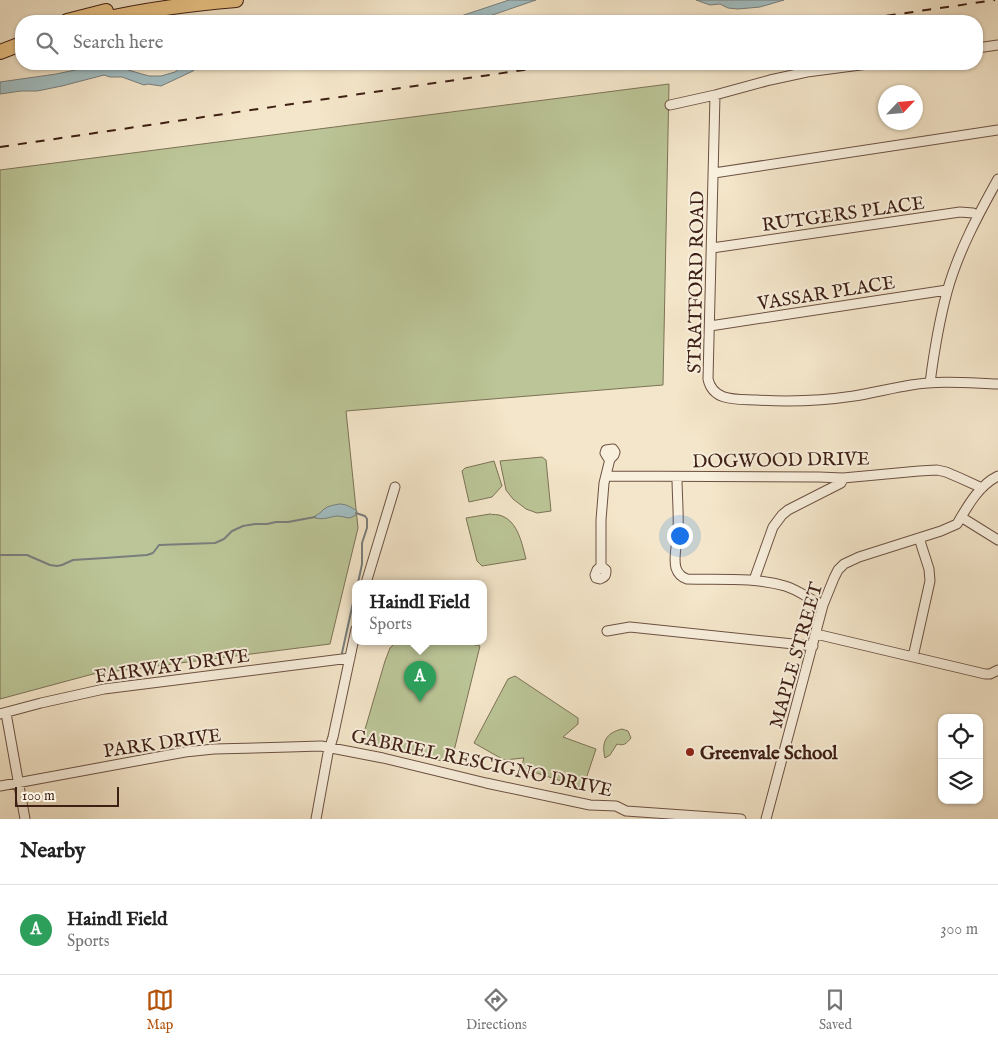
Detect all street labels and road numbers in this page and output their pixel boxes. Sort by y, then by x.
street label: STRATFORD ROAD [683,190,711,374]
street label: RUTGERS PLACE [760,192,926,238]
street label: VASSAR PLACE [755,271,897,317]
street label: DOGWOOD DRIVE [692,447,870,475]
street label: MAPLE STREET [765,580,829,731]
street label: FAIRWAY DRIVE [93,644,251,690]
street label: PARK DRIVE [102,724,223,764]
street label: GABRIEL RESCIGNO DRIVE [349,725,614,803]

